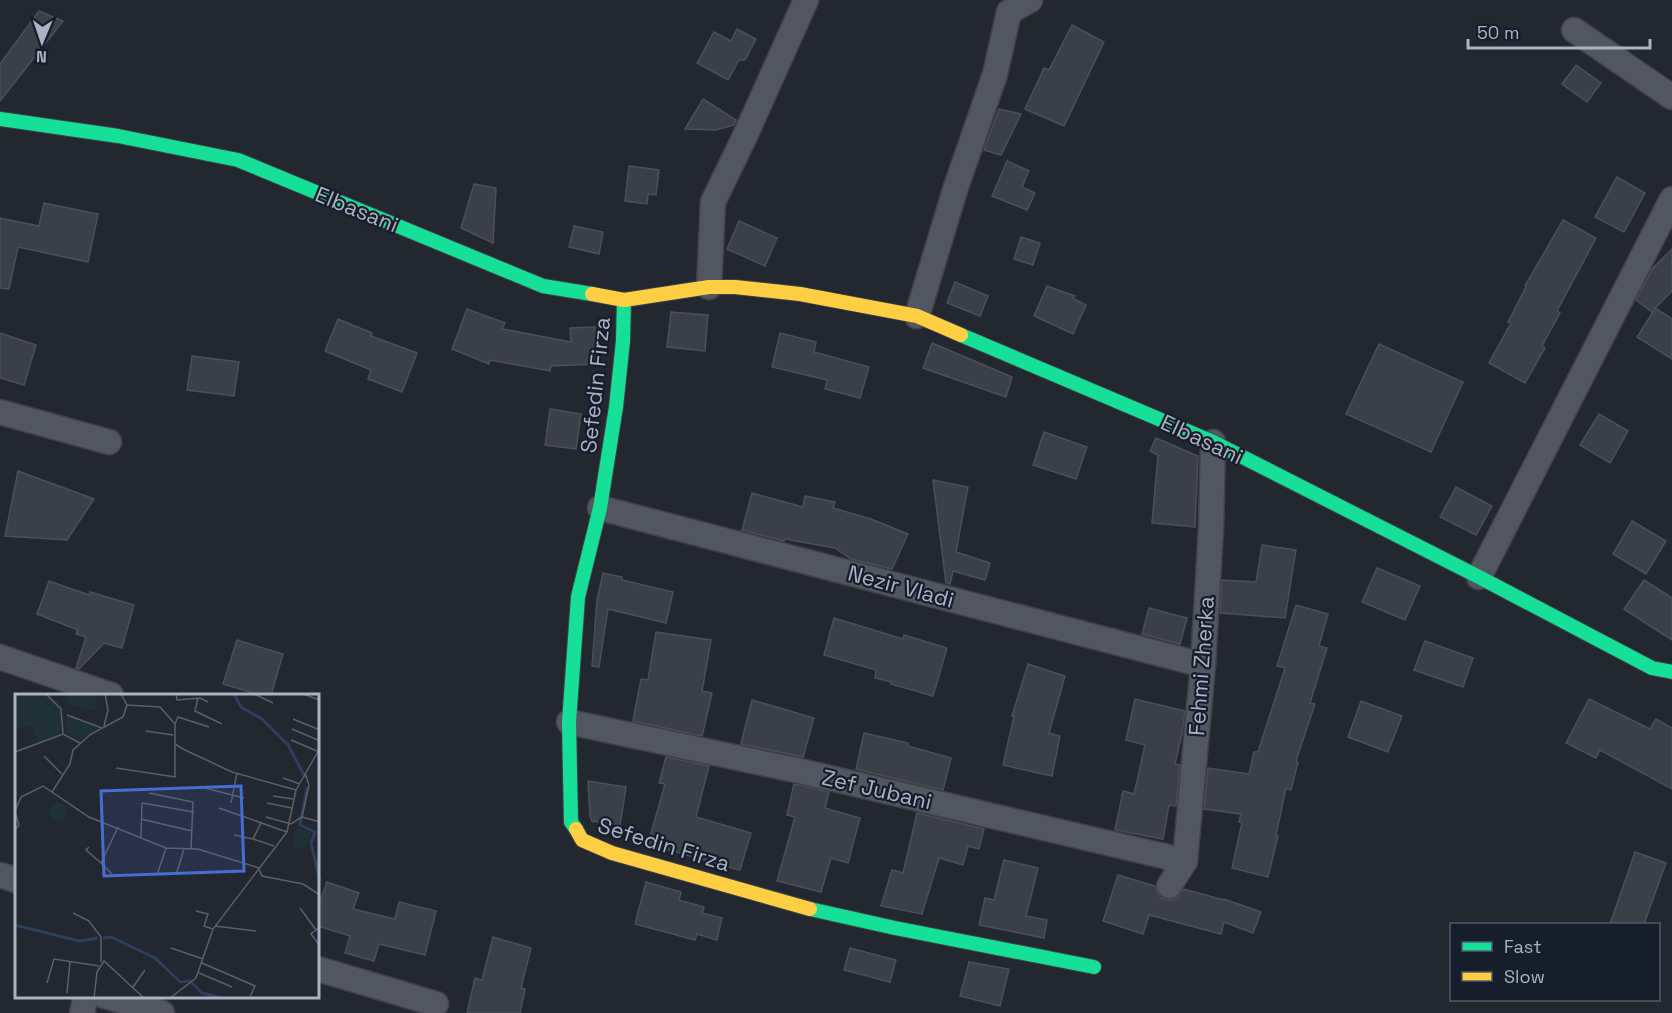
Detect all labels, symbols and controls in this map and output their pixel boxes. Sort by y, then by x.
north arrow [12,12,72,72]
scale bar [1468,12,1650,50]
text: 50 m [1477,21,1519,44]
text: N [36,46,47,67]
street label: Elbasani [311,180,403,238]
street label: Sefedin Firza [574,315,616,454]
street label: Elbasani [1156,408,1248,470]
street label: Nezir Vladi [845,558,957,614]
street label: Fehmi Zherka [1182,595,1220,737]
inset map [15,694,320,998]
street label: Zef Jubani [819,763,935,815]
street label: Sefedin Firza [595,811,734,877]
legend [1450,923,1660,1001]
text: Fast [1504,935,1541,958]
text: Slow [1504,965,1545,988]

